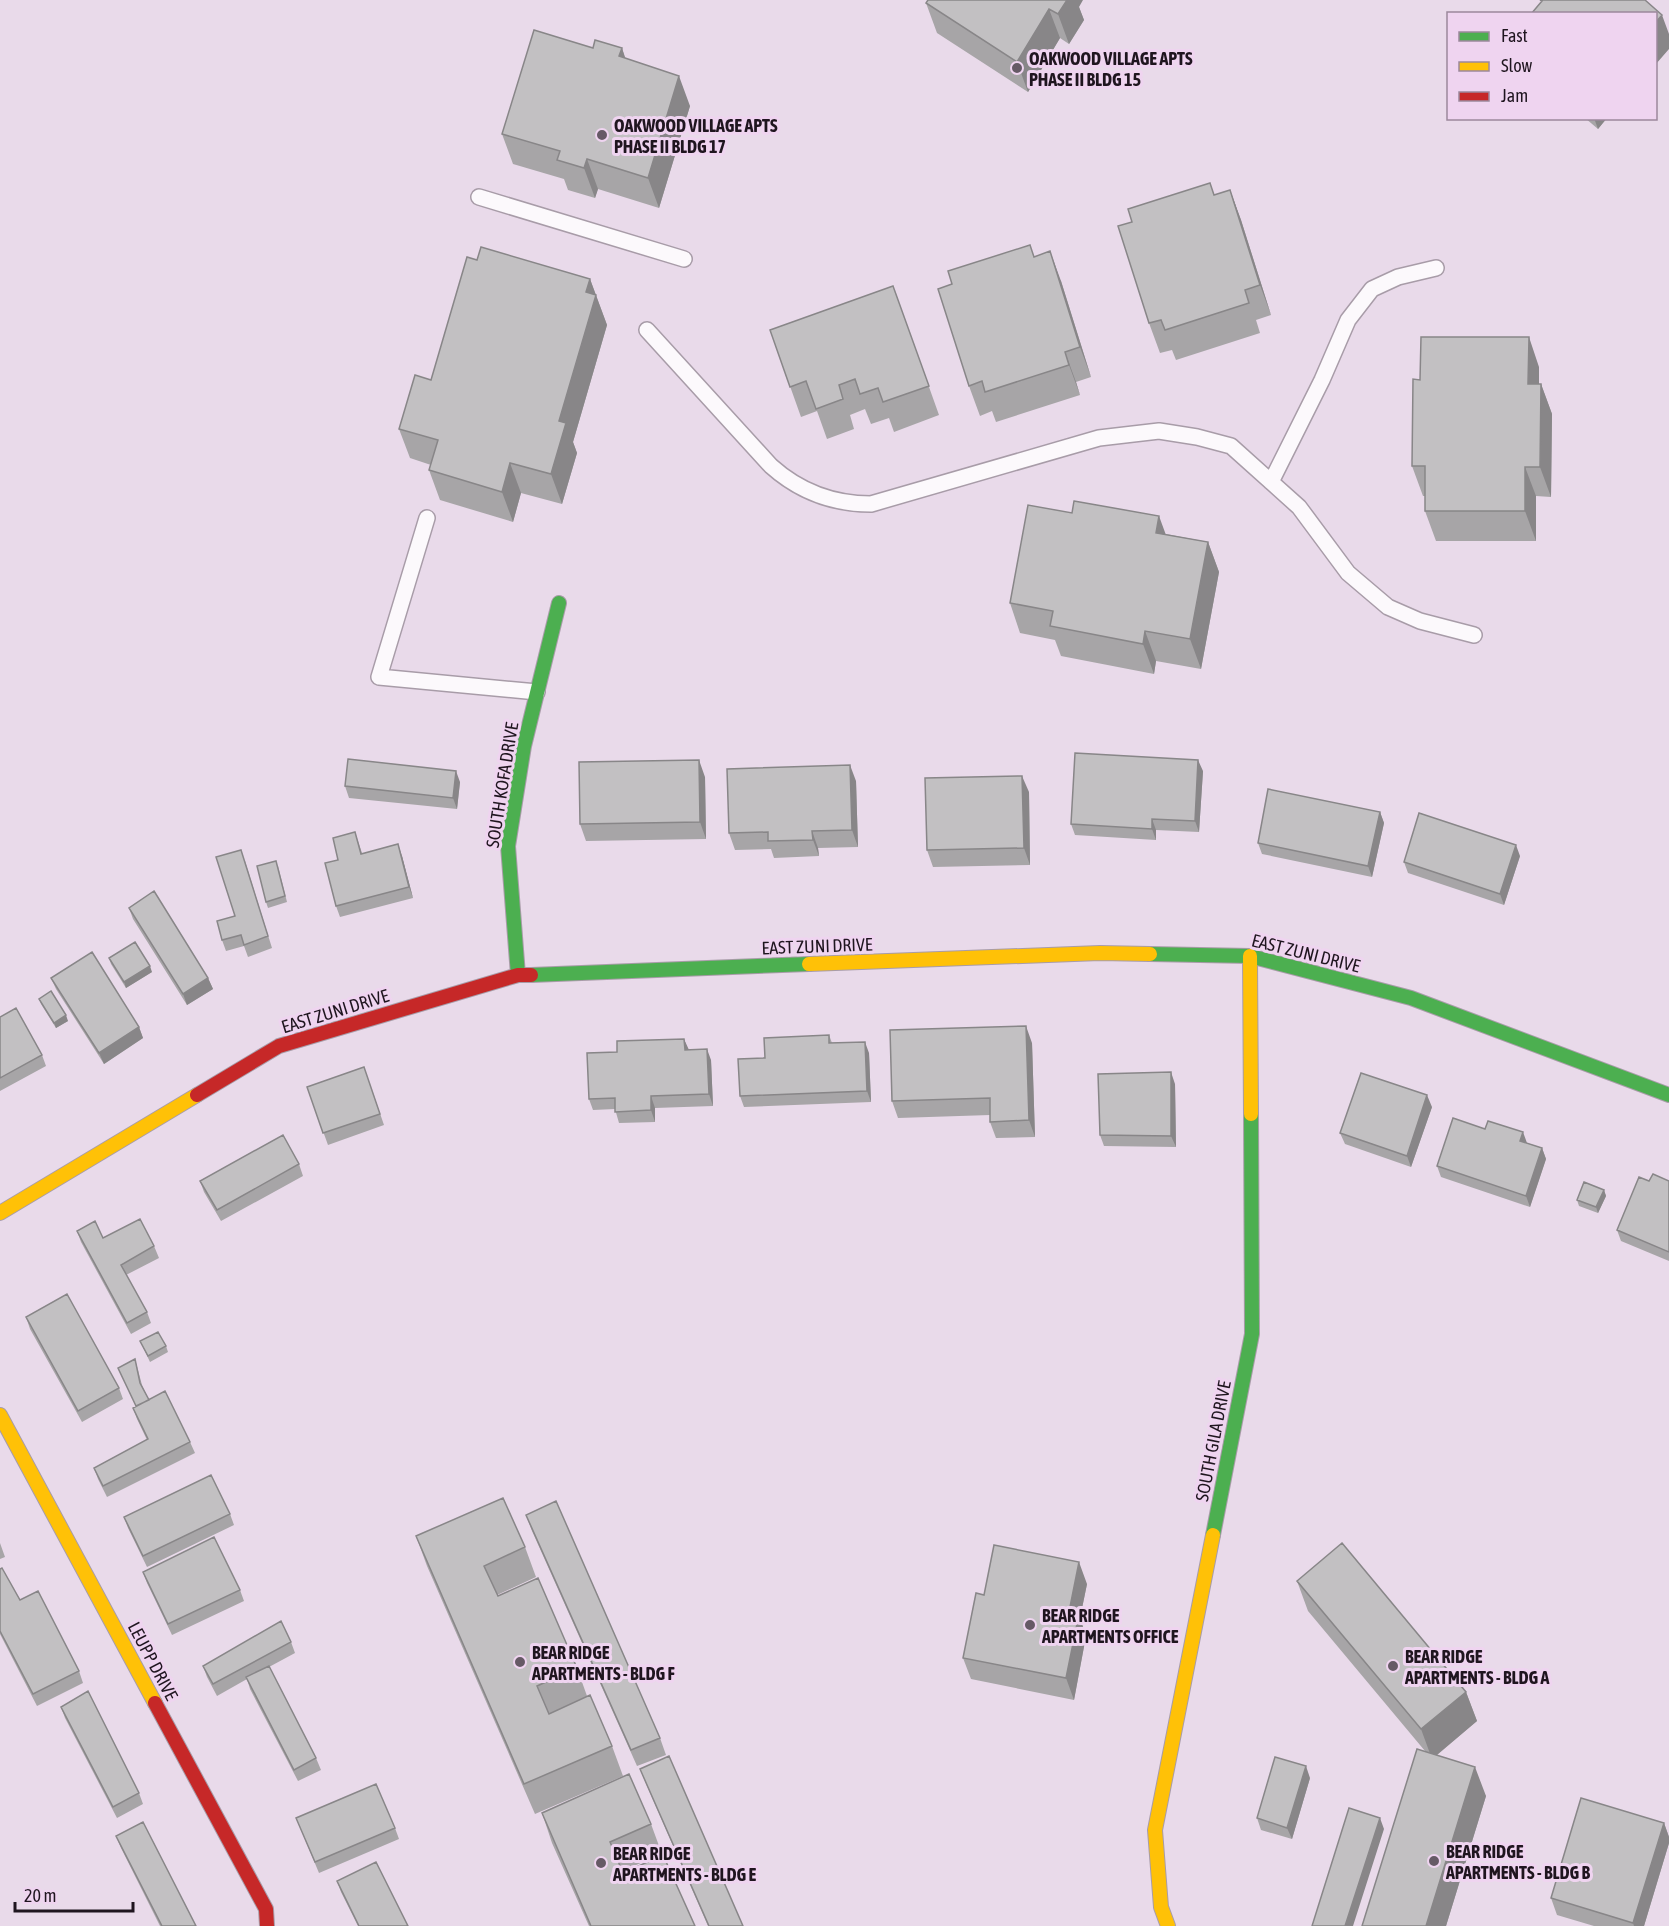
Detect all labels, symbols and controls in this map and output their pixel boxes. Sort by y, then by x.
legend [1447,12,1657,120]
text: Fast [1501,25,1528,46]
place label: OAKWOOD VILLAGE APTS PHASE II BLDG 15 [1029,48,1193,90]
text: Slow [1501,55,1532,76]
marker: OAKWOOD VILLAGE APTS PHASE II BLDG 15 [1010,61,1024,75]
text: Jam [1501,85,1528,106]
place label: OAKWOOD VILLAGE APTS PHASE II BLDG 17 [614,115,778,157]
marker: OAKWOOD VILLAGE APTS PHASE II BLDG 17 [595,128,609,142]
street label: SOUTH KOFA DRIVE [482,720,522,849]
street label: EAST ZUNI DRIVE [1250,929,1363,977]
street label: EAST ZUNI DRIVE [761,934,873,958]
street label: EAST ZUNI DRIVE [279,985,391,1037]
street label: SOUTH GILA DRIVE [1191,1379,1235,1503]
place label: BEAR RIDGE APARTMENTS OFFICE [1041,1605,1179,1647]
street label: LEUPP DRIVE [124,1618,182,1704]
marker: BEAR RIDGE APARTMENTS OFFICE [1023,1618,1037,1632]
place label: BEAR RIDGE APARTMENTS - BLDG F [531,1642,675,1684]
place label: BEAR RIDGE APARTMENTS - BLDG A [1404,1646,1549,1688]
marker: BEAR RIDGE APARTMENTS - BLDG F [513,1655,527,1669]
marker: BEAR RIDGE APARTMENTS - BLDG A [1386,1659,1400,1673]
place label: BEAR RIDGE APARTMENTS - BLDG B [1445,1841,1590,1883]
place label: BEAR RIDGE APARTMENTS - BLDG E [612,1843,756,1885]
marker: BEAR RIDGE APARTMENTS - BLDG B [1427,1854,1441,1868]
marker: BEAR RIDGE APARTMENTS - BLDG E [594,1856,608,1870]
scale bar [15,1875,134,1913]
text: 20 m [24,1885,56,1906]

